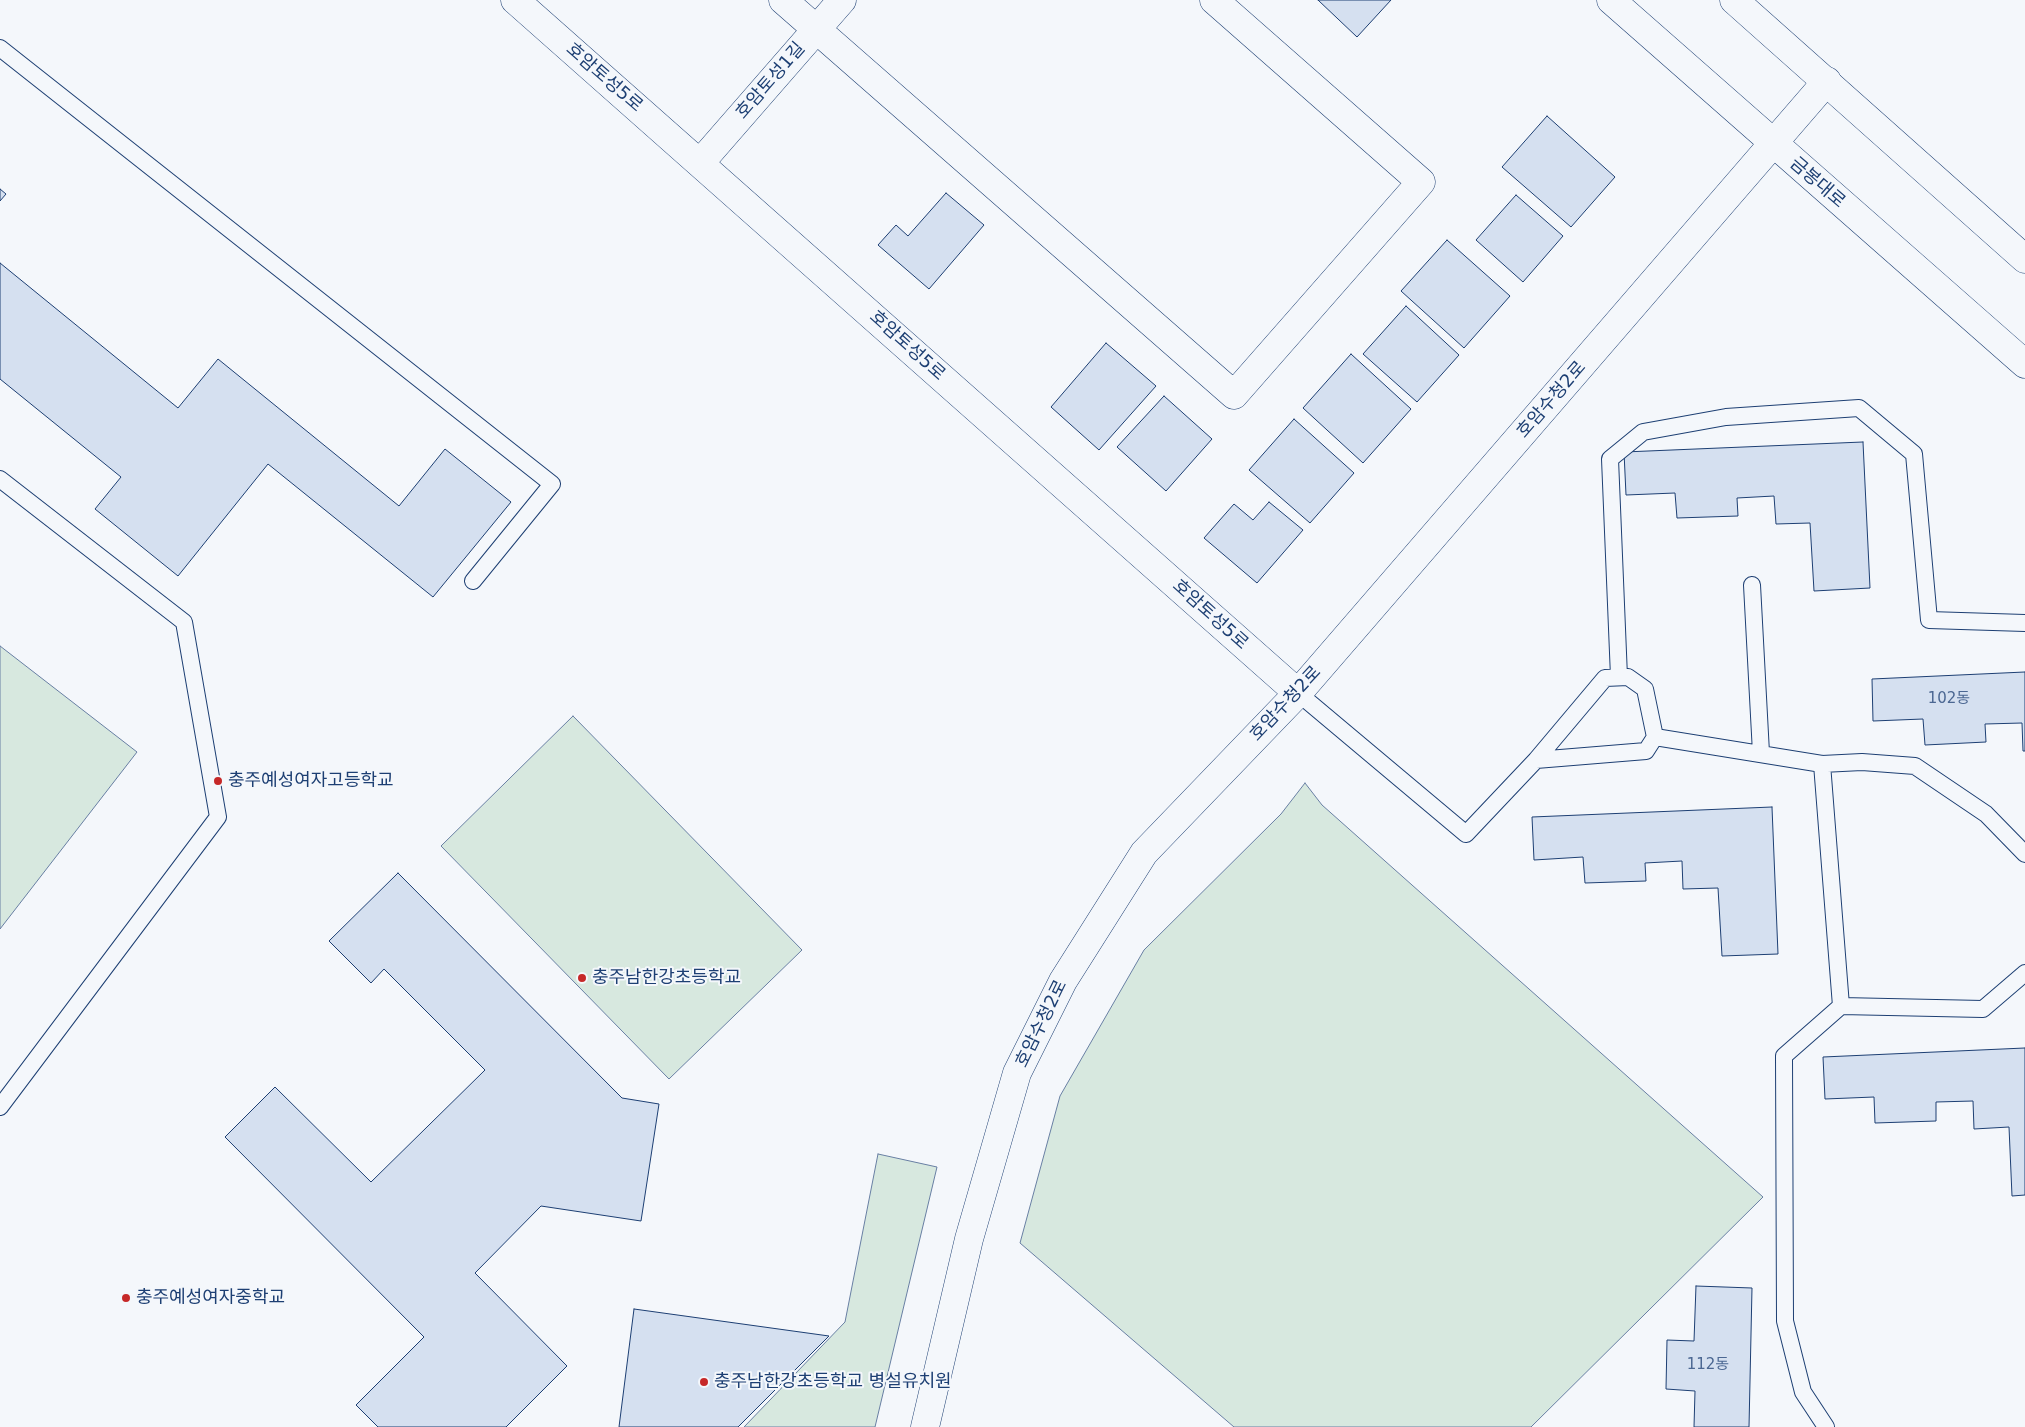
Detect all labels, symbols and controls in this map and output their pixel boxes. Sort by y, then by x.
street label: 호암토성1길 [732,38,810,124]
street label: 호암토성5로 [561,39,647,117]
street label: 금봉대로 [1785,153,1849,213]
street label: 호암토성5로 [865,306,949,386]
street label: 호암수청2로 [1513,357,1591,443]
street label: 호암토성5로 [1168,575,1252,655]
street label: 호암수청2로 [1246,662,1326,746]
house number: 102동 [1928,690,1970,708]
place label: 충주예성여자고등학교 [228,770,394,792]
marker: 충주예성여자고등학교 [212,775,224,787]
place label: 충주남한강초등학교 [592,967,741,989]
marker: 충주남한강초등학교 [576,972,588,984]
street label: 호암수청2로 [1012,977,1072,1071]
place label: 충주예성여자중학교 [136,1287,285,1309]
marker: 충주예성여자중학교 [120,1292,132,1304]
house number: 112동 [1687,1356,1729,1374]
place label: 충주남한강초등학교 병설유치원 [714,1371,952,1393]
marker: 충주남한강초등학교 병설유치원 [698,1376,710,1388]

